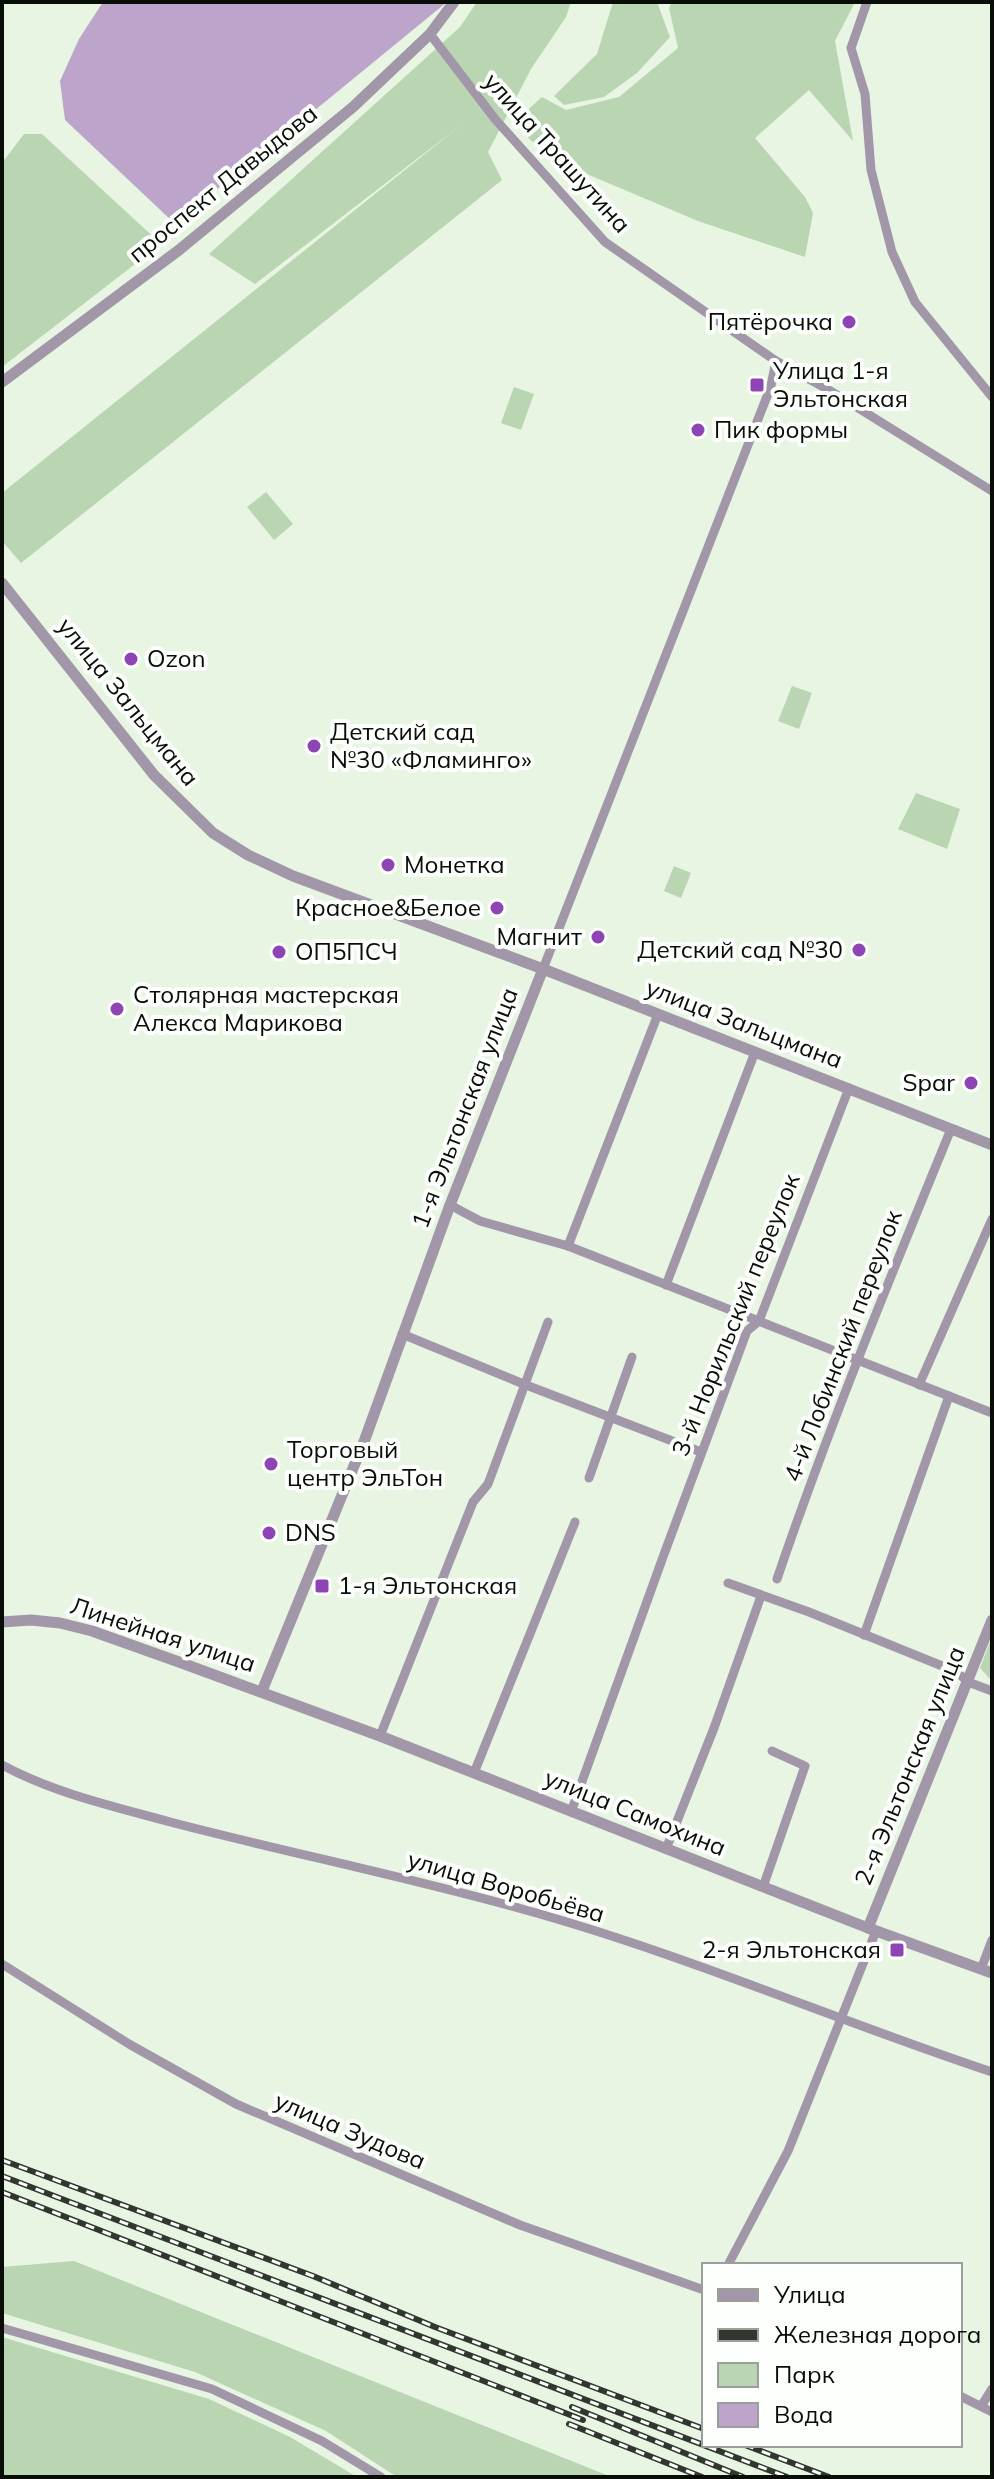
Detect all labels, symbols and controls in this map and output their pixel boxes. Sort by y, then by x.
street label: улица Трашутина [478,66,637,239]
street label: проспект Давыдова [122,98,323,269]
place label: Пятёрочка [708,306,833,336]
marker: Пятёрочка [840,313,858,331]
place label: Улица 1-я Эльтонская [772,355,908,413]
marker: Улица 1-я Эльтонская [748,376,766,394]
place label: Пик формы [714,414,848,444]
marker: Пик формы [689,421,707,439]
street label: улица Зальцмана [52,611,206,792]
place label: Ozon [147,643,206,673]
marker: Ozon [122,650,140,668]
place label: Детский сад №30 «Фламинго» [330,716,532,774]
marker: Детский сад №30 «Фламинго» [305,737,323,755]
place label: Монетка [404,849,505,879]
marker: Монетка [379,856,397,874]
place label: Красное&Белое [295,892,481,922]
marker: Красное&Белое [488,899,506,917]
place label: Магнит [497,921,582,951]
marker: Магнит [589,928,607,946]
place label: Детский сад №30 [637,934,843,964]
place label: ОП5ПСЧ [295,936,398,966]
marker: Детский сад №30 [850,941,868,959]
marker: ОП5ПСЧ [270,943,288,961]
street label: улица Зальцмана [642,972,847,1074]
place label: Столярная мастерская Алекса Марикова [133,979,399,1037]
street label: 1-я Эльтонская улица [404,983,524,1232]
marker: Столярная мастерская Алекса Марикова [108,1000,126,1018]
place label: Spar [903,1067,955,1097]
marker: Spar [962,1074,980,1092]
street label: 3-й Норильский переулок [665,1169,806,1460]
street label: 4-й Лобинский переулок [776,1206,908,1486]
place label: Торговый центр ЭльТон [287,1434,443,1492]
marker: Торговый центр ЭльТон [262,1455,280,1473]
place label: DNS [285,1517,336,1547]
marker: DNS [260,1524,278,1542]
place label: 1-я Эльтонская [338,1570,517,1600]
marker: 1-я Эльтонская [313,1577,331,1595]
street label: Линейная улица [67,1590,260,1678]
street label: 2-я Эльтонская улица [847,1642,971,1890]
street label: улица Самохина [540,1762,731,1862]
street label: улица Воробьёва [404,1844,608,1929]
place label: 2-я Эльтонская [702,1934,881,1964]
marker: 2-я Эльтонская [888,1941,906,1959]
street label: улица Зудова [270,2085,430,2175]
legend [702,2263,962,2447]
text: Улица [773,2279,846,2309]
text: Железная дорога [774,2319,982,2349]
text: Парк [774,2359,835,2389]
text: Вода [774,2399,834,2429]

